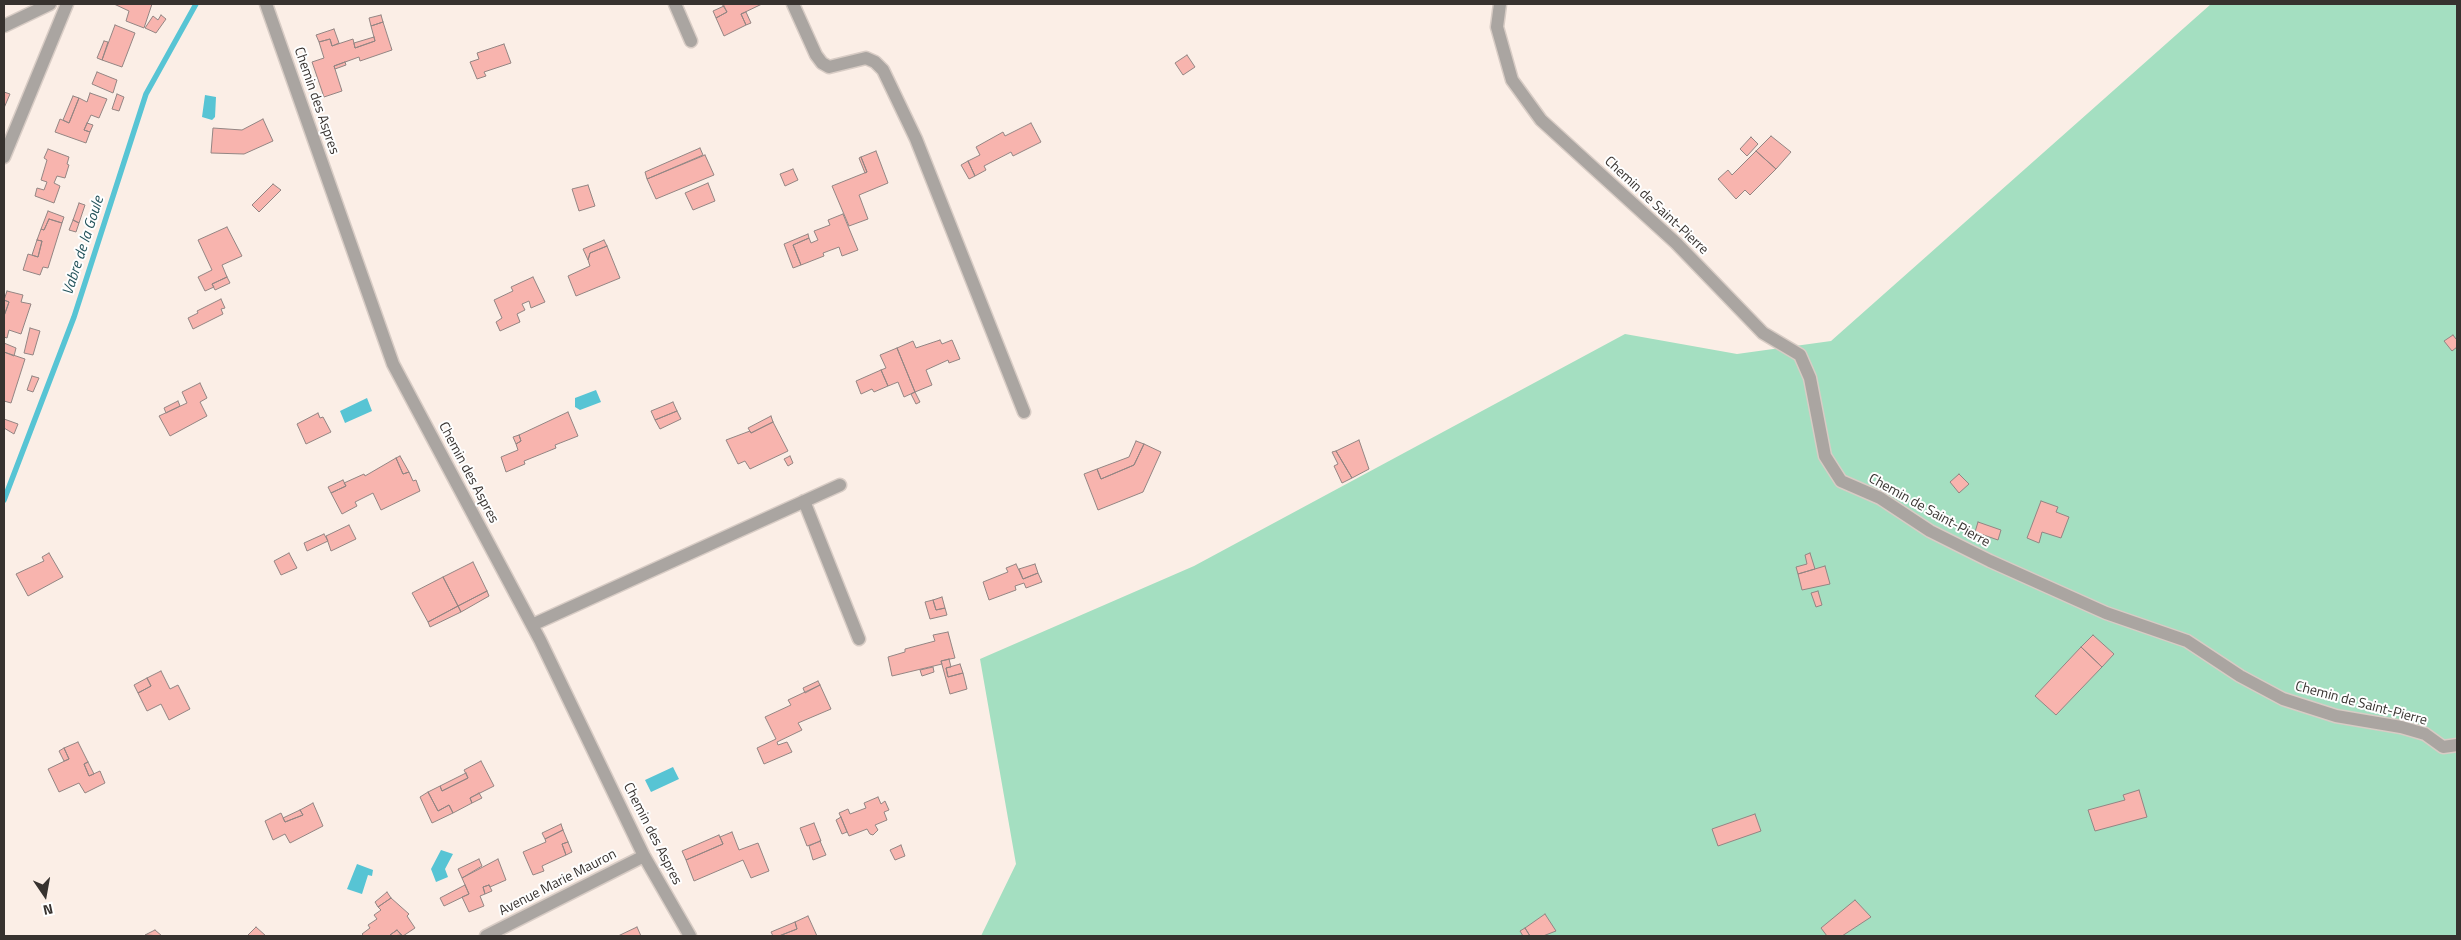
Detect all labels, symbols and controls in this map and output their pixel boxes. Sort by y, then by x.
street label: Chemin des Aspres [290,45,342,157]
street label: Chemin de Saint-Pierre [1601,153,1711,259]
water label: Vabre de la Goule [60,194,108,298]
street label: Chemin des Aspres [434,420,502,526]
street label: Chemin de Saint-Pierre [1865,471,1993,551]
street label: Chemin de Saint-Pierre [2293,678,2429,730]
street label: Chemin des Aspres [619,780,685,888]
street label: Avenue Marie Mauron [496,846,620,920]
north arrow [20,870,70,920]
text: N [41,899,55,921]

